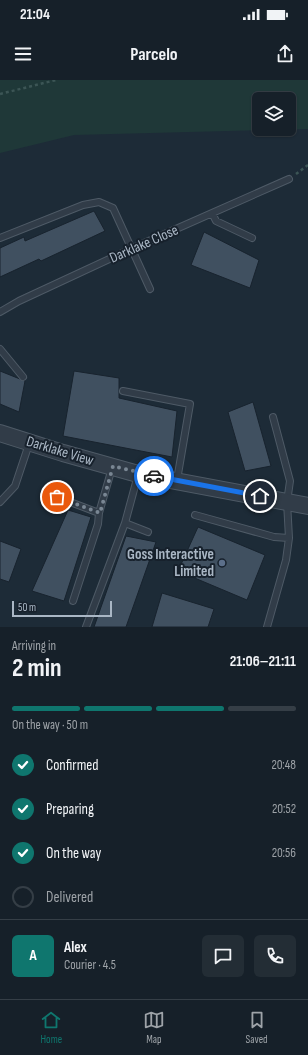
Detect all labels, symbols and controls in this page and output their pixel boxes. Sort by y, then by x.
text: 21:04 [20,5,50,24]
icon: menu [12,43,34,65]
icon: share [274,43,296,65]
text: Parcelo [130,44,178,65]
map controls [252,92,296,136]
button: layers [252,92,296,136]
street label: Darklake Close [107,220,181,268]
street label: Darklake View [24,432,97,470]
courier [134,456,174,496]
icon: car [143,465,165,487]
pin [243,479,277,513]
pin [40,480,74,514]
icon: home [249,485,271,507]
icon: bag [46,486,68,508]
place label: Goss Interactive Limited [127,545,214,581]
marker: Goss Interactive Limited [217,558,227,568]
scale bar [12,599,112,618]
text: 50 m [18,601,36,614]
text: Arriving in [12,638,56,654]
text: 21:06–21:11 [230,652,296,671]
text: 2 min [12,653,62,684]
text: On the way · 50 m [12,717,88,733]
icon: check [12,754,34,776]
text: Confirmed [46,756,99,775]
text: 20:48 [271,757,296,773]
icon: check [12,798,34,820]
text: Preparing [46,800,94,819]
text: 20:52 [272,801,296,817]
icon: check [12,842,34,864]
text: On the way [46,844,101,863]
text: 20:56 [272,845,296,861]
text: Delivered [46,888,93,907]
button: chat [202,935,244,977]
button: phone [254,935,296,977]
text: Alex [64,938,87,957]
text: A [29,946,37,965]
text: Courier · 4.5 [64,957,116,973]
tab: Home [40,1009,62,1046]
tab: Map [143,1009,165,1046]
tab: Saved [246,1009,268,1046]

